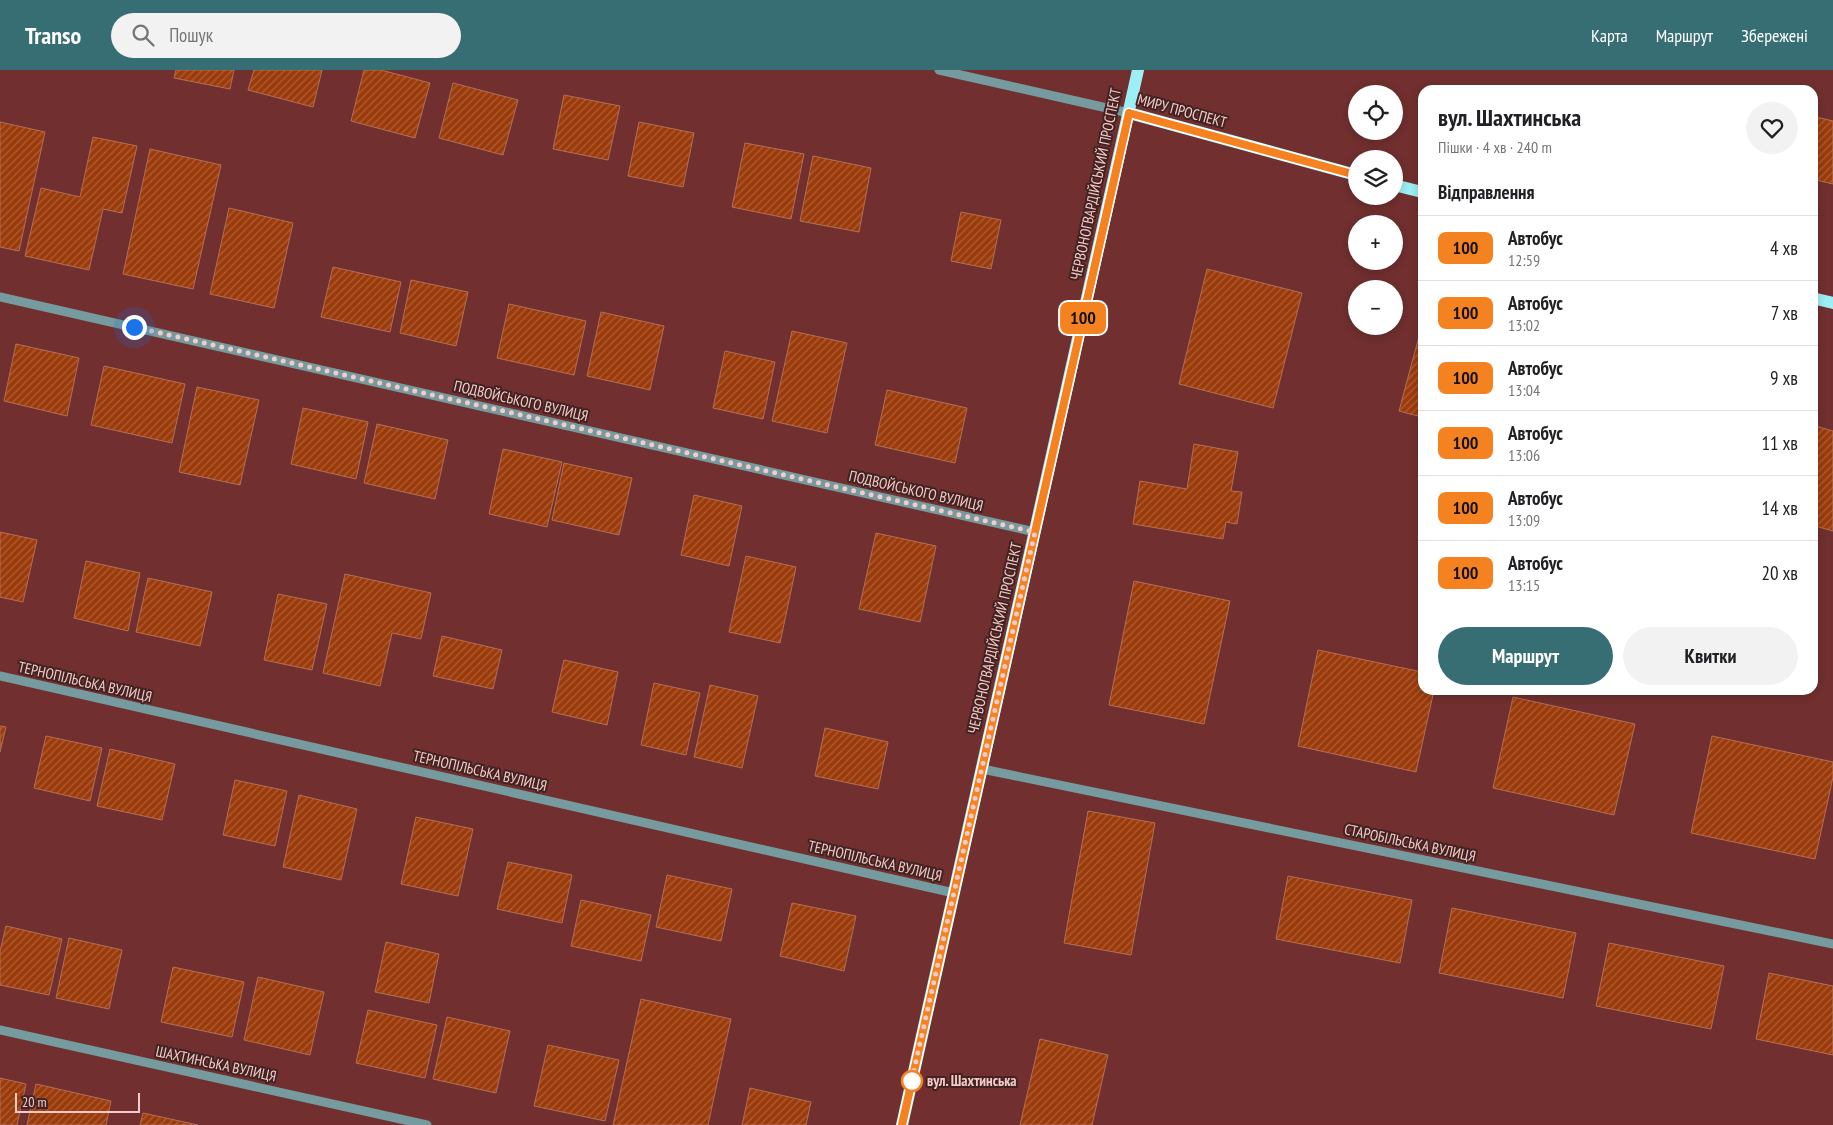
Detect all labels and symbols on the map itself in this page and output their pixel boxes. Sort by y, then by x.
street label: ЧЕРВОНОГВАРДІЙСЬКИЙ ПРОСПЕКТ [1066,86,1125,282]
street label: МИРУ ПРОСПЕКТ [1135,89,1229,132]
line badge: 100 [1054,302,1112,334]
your location [122,315,147,340]
street label: ПОДВОЙСЬКОГО ВУЛИЦЯ [452,376,590,425]
street label: ПОДВОЙСЬКОГО ВУЛИЦЯ [847,466,985,515]
street label: ЧЕРВОНОГВАРДІЙСЬКИЙ ПРОСПЕКТ [963,540,1026,735]
street label: ТЕРНОПІЛЬСЬКА ВУЛИЦЯ [16,657,154,706]
street label: ТЕРНОПІЛЬСЬКА ВУЛИЦЯ [411,746,549,795]
street label: СТАРОБІЛЬСЬКА ВУЛИЦЯ [1343,819,1478,866]
street label: ТЕРНОПІЛЬСЬКА ВУЛИЦЯ [806,836,944,885]
street label: ШАХТИНСЬКА ВУЛИЦЯ [154,1041,278,1086]
marker: вул. Шахтинська [901,1070,923,1092]
place label: вул. Шахтинська [927,1071,1016,1090]
scale bar [15,1090,140,1113]

